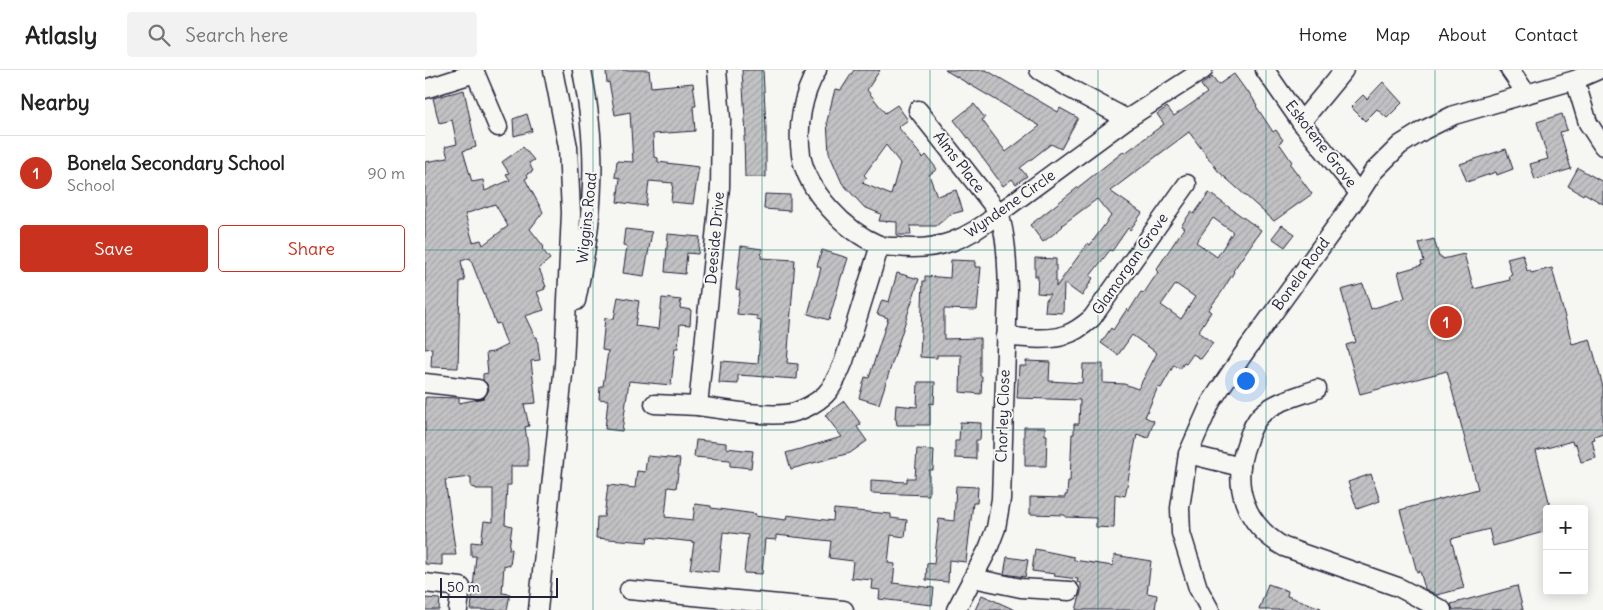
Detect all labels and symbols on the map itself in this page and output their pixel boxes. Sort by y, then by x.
street label: Eskotene Grove [1281,96,1361,191]
street label: Alms Place [929,127,989,196]
street label: Wyndene Circle [961,165,1059,242]
street label: Wiggins Road [572,171,601,264]
street label: Deeside Drive [701,191,728,285]
street label: Glamorgan Grove [1087,209,1172,318]
street label: Bonela Road [1268,233,1334,314]
pin: 1 [1430,303,1462,341]
your location [1233,368,1259,394]
street label: Chorley Close [991,369,1014,463]
scale bar [440,575,557,598]

